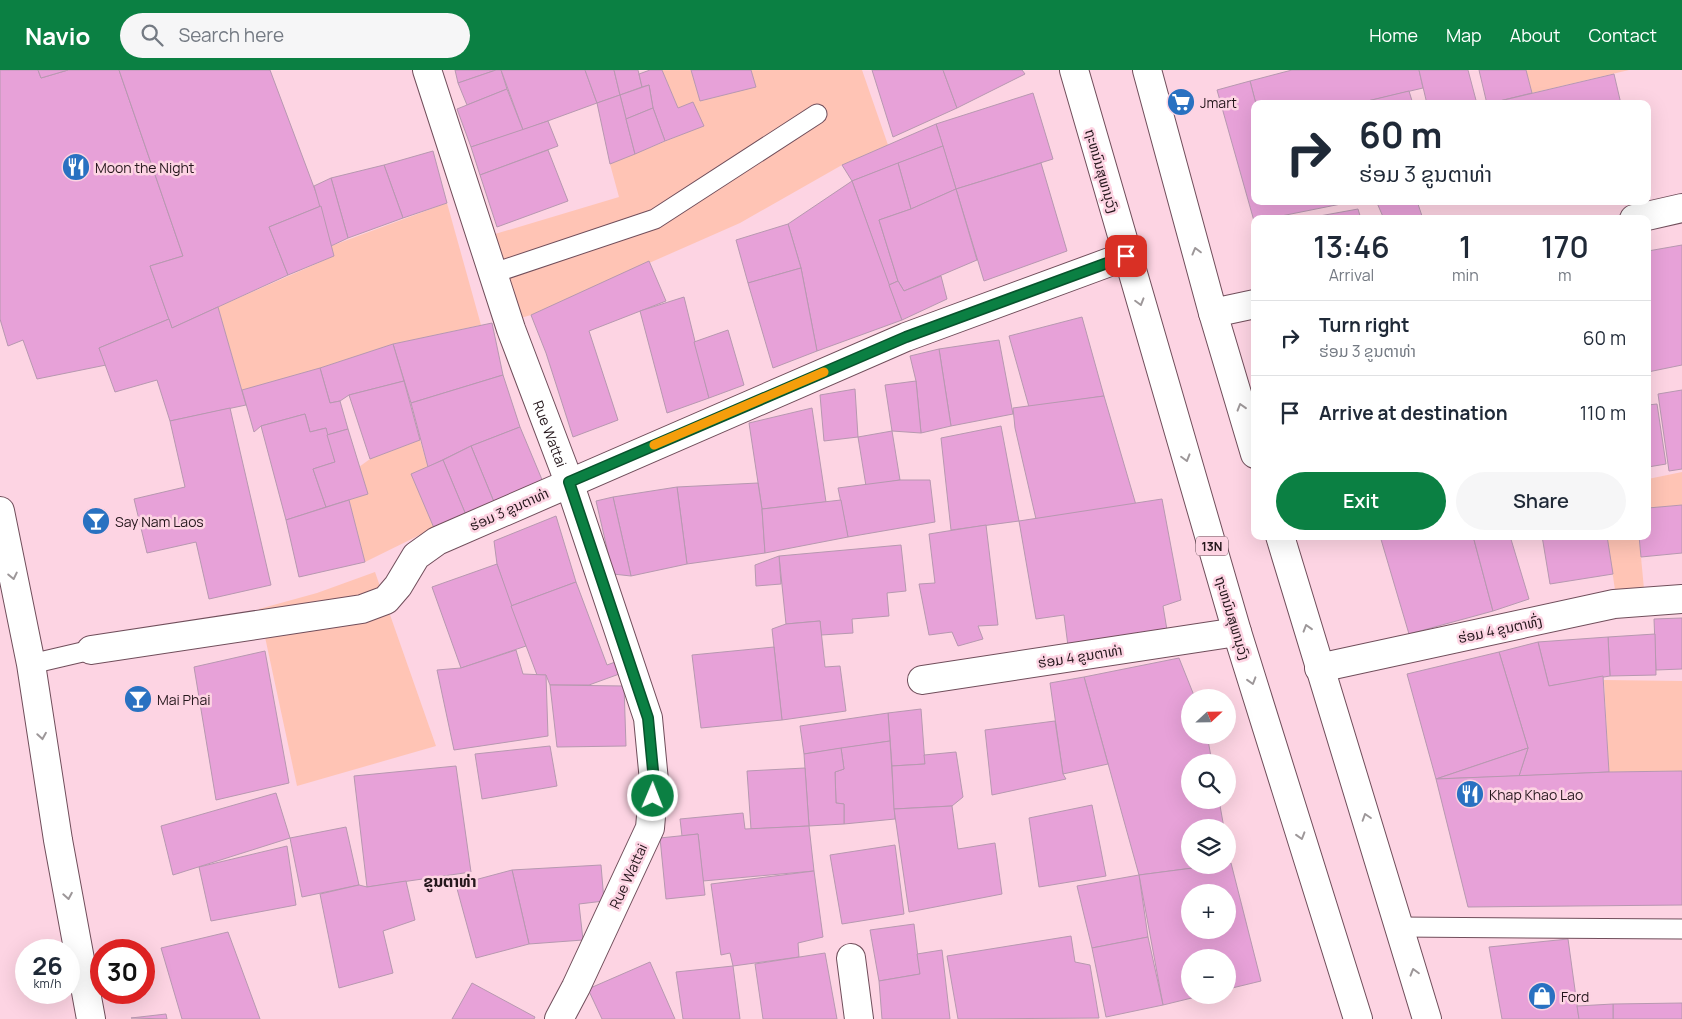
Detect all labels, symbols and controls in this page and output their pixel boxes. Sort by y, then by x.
search box [120,13,470,58]
text: Navio [25,19,90,52]
icon: search [138,21,166,49]
text: Search here [178,22,284,48]
text: Home [1369,23,1418,47]
text: Map [1446,23,1482,47]
text: About [1510,23,1560,47]
text: Contact [1588,23,1657,47]
supermarket icon: Jmart [1166,87,1196,117]
place label: Jmart [1200,93,1237,112]
text: 60 m [1359,111,1442,159]
icon: right [1276,120,1341,185]
street label: ຖະຫນົນສຸພານຸວົງ [1081,127,1123,215]
restaurant icon: Moon the Night [61,152,91,182]
place label: Moon the Night [95,158,195,177]
text: ຮ່ອມ 3 ຂູນຕາທ່າ [1359,159,1492,189]
text: 13:46 [1313,226,1390,267]
text: 1 [1459,226,1472,267]
text: 170 [1541,226,1589,267]
pin [1105,235,1147,277]
icon: arrive [1112,242,1140,270]
one-way arrow [1192,247,1202,255]
text: Arrival [1329,264,1374,286]
text: min [1452,264,1479,286]
text: m [1558,264,1572,286]
one-way arrow [1134,297,1144,306]
text: Turn right [1319,312,1409,338]
icon: right [1276,324,1304,352]
text: 60 m [1583,325,1626,351]
text: ຮ່ອມ 3 ຂູນຕາທ່າ [1319,340,1416,362]
street label: Rue Wattai [529,397,572,469]
icon: arrive [1276,399,1304,427]
text: Arrive at destination [1319,400,1508,426]
text: 110 m [1580,400,1626,426]
one-way arrow [1237,403,1247,412]
one-way arrow [1180,453,1190,461]
button: Exit [1276,472,1446,530]
button: Share [1456,472,1626,530]
street label: ຮ່ອມ 3 ຂູນຕາທ່າ [466,483,552,535]
bar icon: Say Nam Laos [81,506,111,536]
place label: Say Nam Laos [115,512,204,531]
road number: 13N [1196,536,1228,556]
one-way arrow [7,572,18,580]
street label: ຖະຫນົນສຸພານຸວົງ [1211,574,1255,662]
street label: ຮ່ອມ 4 ຂູນຕາທົ່ງ [1456,611,1544,647]
one-way arrow [1302,625,1312,633]
street label: ຮ່ອມ 4 ຂູນຕາທ່າ [1036,640,1124,672]
one-way arrow [1247,676,1257,684]
bar icon: Mai Phai [123,684,153,714]
north arrow [1181,689,1236,744]
map controls [1181,689,1236,1004]
place label: Mai Phai [157,690,210,709]
one-way arrow [36,732,47,740]
button: search [1181,754,1236,809]
position arrow [626,769,678,821]
restaurant icon: Khap Khao Lao [1455,779,1485,809]
place label: Khap Khao Lao [1489,785,1583,804]
one-way arrow [1361,813,1371,822]
button: layers [1181,819,1236,874]
one-way arrow [1295,831,1305,839]
street label: Rue Wattai [605,840,651,912]
district label: ຂູນຕາທ່າ [424,870,476,893]
button: + [1181,884,1236,939]
one-way arrow [63,892,73,901]
speed limit sign: 30 [90,939,155,1004]
text: 26 [32,948,63,983]
button: − [1181,949,1236,1004]
one-way arrow [1409,969,1419,977]
text: km/h [34,975,61,992]
shop icon: Ford [1527,981,1557,1011]
place label: Ford [1561,987,1589,1006]

